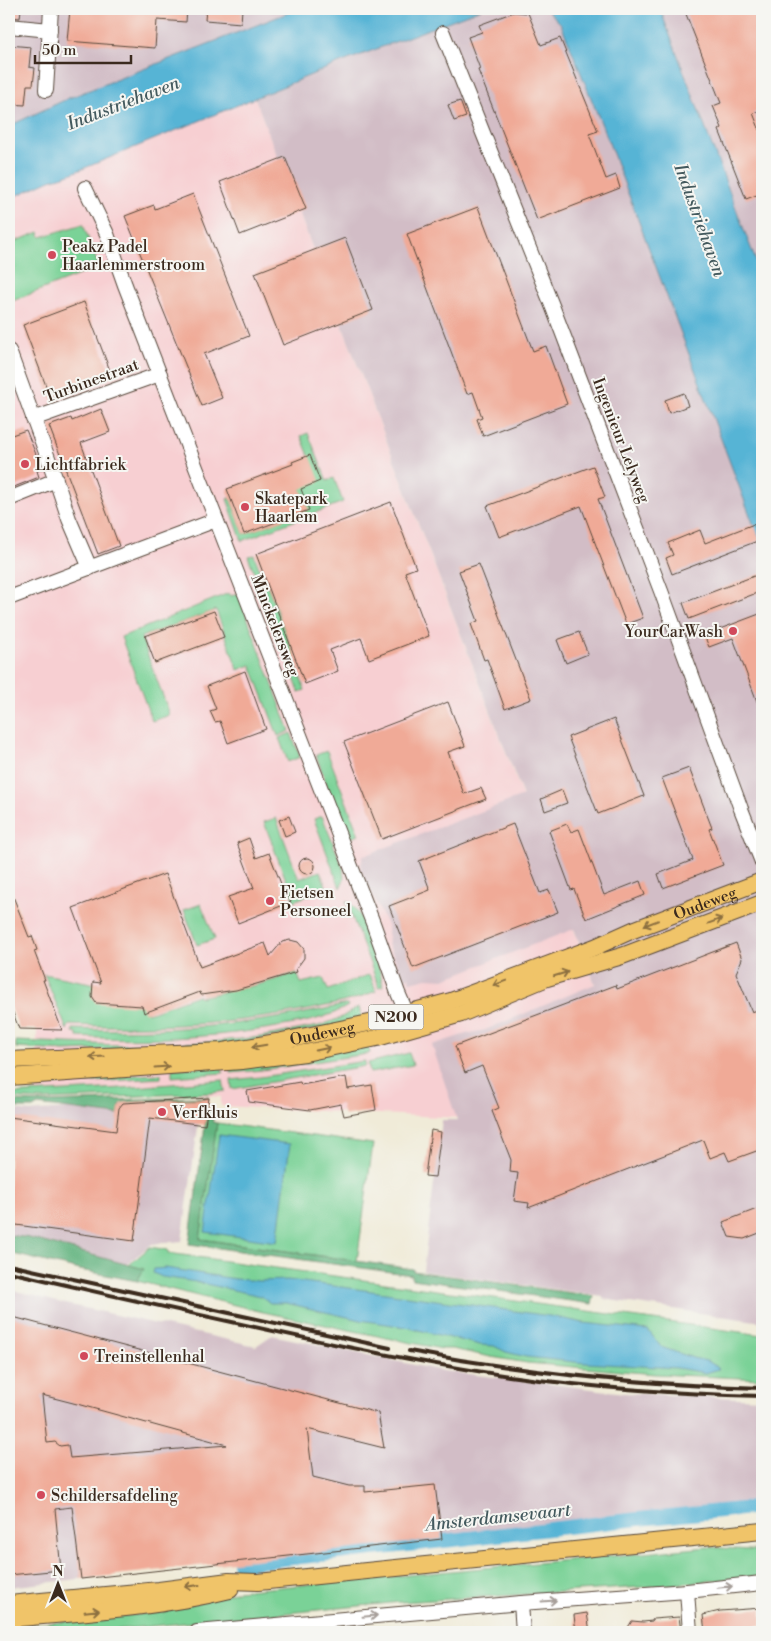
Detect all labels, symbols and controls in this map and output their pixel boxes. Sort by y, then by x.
scale bar [35,32,131,64]
text: 50 m [42,41,76,60]
water label: Industriehaven [63,71,184,136]
water label: Industriehaven [668,159,731,281]
place label: Peakz Padel Haarlemmerstroom [62,237,205,275]
marker: Peakz Padel Haarlemmerstroom [46,249,58,261]
street label: Turbinestraat [41,354,142,407]
street label: Ingenieur Lelyweg [588,375,654,506]
place label: Lichtfabriek [35,455,128,475]
marker: Lichtfabriek [19,458,31,470]
place label: Skatepark Haarlem [255,489,329,527]
marker: Skatepark Haarlem [239,501,251,513]
street label: Minckelersweg [246,572,304,680]
place label: YourCarWash [624,622,723,642]
marker: YourCarWash [727,625,739,637]
street label: Oudeweg [671,882,740,925]
place label: Fietsen Personeel [280,883,352,921]
marker: Fietsen Personeel [264,895,276,907]
one-way arrow [706,916,722,925]
one-way arrow [644,919,659,928]
one-way arrow [553,968,569,978]
one-way arrow [493,979,508,988]
road number: N200 [368,1004,424,1030]
street label: Oudeweg [288,1017,357,1050]
one-way arrow [251,1041,267,1051]
one-way arrow [315,1044,331,1053]
one-way arrow [89,1052,105,1061]
one-way arrow [154,1063,170,1072]
place label: Verfkluis [171,1103,238,1123]
marker: Verfkluis [156,1106,168,1118]
place label: Treinstellenhal [94,1347,205,1367]
marker: Treinstellenhal [78,1350,90,1362]
place label: Schildersafdeling [51,1486,178,1506]
marker: Schildersafdeling [35,1489,47,1501]
water label: Amsterdamsevaart [422,1498,573,1537]
north arrow [32,1558,82,1608]
text: N [52,1563,64,1581]
one-way arrow [185,1581,201,1591]
one-way arrow [716,1582,732,1592]
one-way arrow [541,1596,557,1605]
one-way arrow [84,1606,100,1616]
one-way arrow [362,1612,378,1621]

